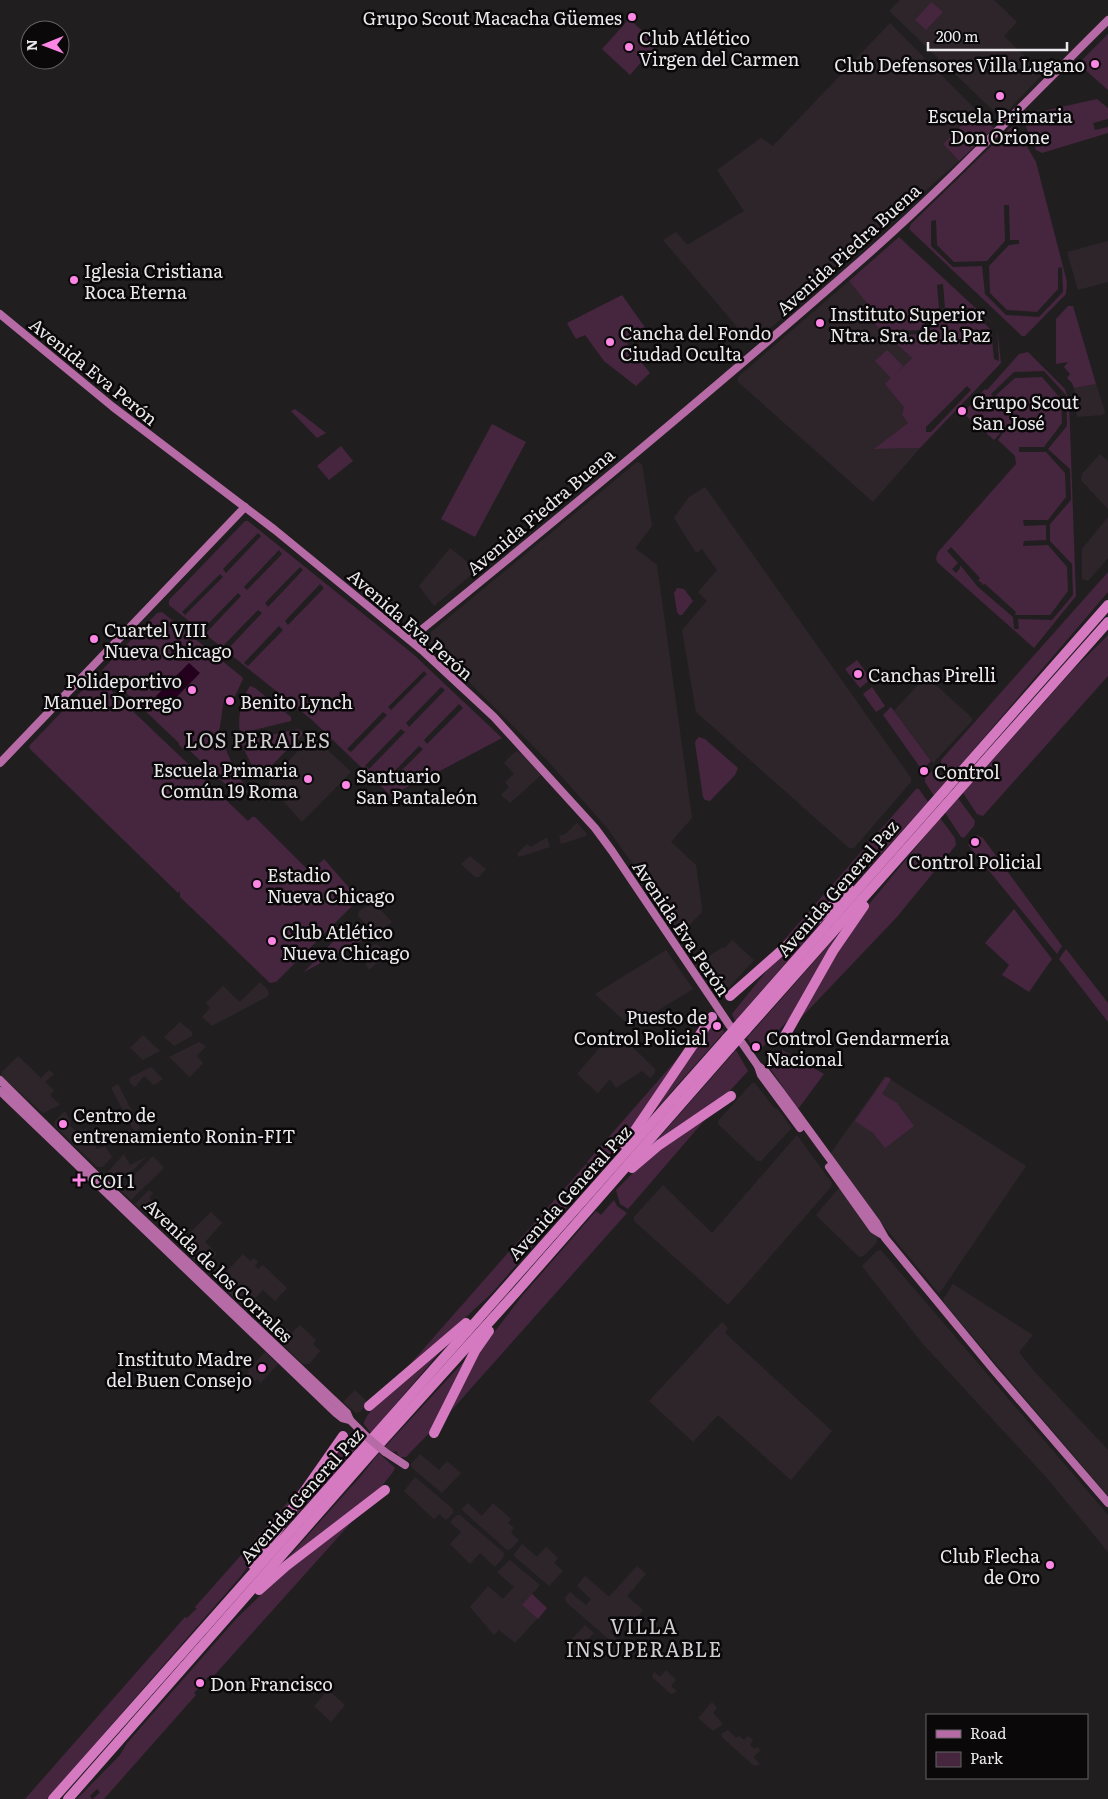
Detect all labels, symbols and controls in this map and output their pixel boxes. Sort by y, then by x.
place label: Grupo Scout Macacha Güemes [363,4,622,31]
marker: Grupo Scout Macacha Güemes [626,11,638,23]
north arrow [20,20,70,70]
scale bar [928,20,1067,52]
place label: Club Atlético Virgen del Carmen [639,24,799,72]
text: 200 m [936,24,979,47]
text: N [21,39,41,51]
marker: Club Atlético Virgen del Carmen [623,41,635,53]
place label: Club Defensores Villa Lugano [834,51,1085,78]
marker: Club Defensores Villa Lugano [1089,58,1101,70]
marker: Escuela Primaria Don Orione [994,90,1006,102]
place label: Escuela Primaria Don Orione [928,102,1073,150]
street label: Avenida Piedra Buena [770,176,926,321]
place label: Iglesia Cristiana Roca Eterna [84,257,223,305]
marker: Iglesia Cristiana Roca Eterna [68,274,80,286]
place label: Instituto Superior Ntra. Sra. de la Paz [830,300,991,348]
street label: Avenida Eva Perón [24,311,164,431]
marker: Instituto Superior Ntra. Sra. de la Paz [814,317,826,329]
place label: Cancha del Fondo Ciudad Oculta [620,319,771,367]
marker: Cancha del Fondo Ciudad Oculta [604,336,616,348]
place label: Grupo Scout San José [972,388,1080,436]
marker: Grupo Scout San José [956,405,968,417]
street label: Avenida Piedra Buena [460,441,620,581]
street label: Avenida Eva Perón [342,562,480,686]
place label: Cuartel VIII Nueva Chicago [104,616,232,664]
marker: Cuartel VIII Nueva Chicago [88,633,100,645]
place label: Canchas Pirelli [868,661,996,688]
place label: Polideportivo Manuel Dorrego [43,667,182,715]
marker: Canchas Pirelli [852,668,864,680]
marker: Polideportivo Manuel Dorrego [186,684,198,696]
place label: Benito Lynch [240,688,353,715]
marker: Benito Lynch [224,695,236,707]
district label: LOS PERALES [185,724,331,754]
place label: Escuela Primaria Común 19 Roma [153,756,298,804]
place label: Control [934,758,1000,785]
place label: Santuario San Pantaleón [356,762,478,810]
marker: Control [918,765,930,777]
marker: Escuela Primaria Común 19 Roma [302,773,314,785]
marker: Santuario San Pantaleón [340,779,352,791]
street label: Avenida General Paz [770,813,904,963]
marker: Control Policial [969,836,981,848]
place label: Control Policial [908,848,1042,875]
street label: Avenida Eva Perón [626,855,738,1001]
place label: Estadio Nueva Chicago [267,861,395,909]
marker: Estadio Nueva Chicago [251,878,263,890]
place label: Club Atlético Nueva Chicago [282,918,410,966]
marker: Club Atlético Nueva Chicago [266,935,278,947]
place label: Puesto de Control Policial [574,1003,707,1051]
marker: Puesto de Control Policial [711,1020,723,1032]
place label: Control Gendarmería Nacional [766,1024,950,1072]
marker: Control Gendarmería Nacional [750,1041,762,1053]
place label: Centro de entrenamiento Ronin-FIT [73,1101,295,1149]
marker: Centro de entrenamiento Ronin-FIT [57,1118,69,1130]
street label: Avenida General Paz [501,1118,637,1266]
place label: COI 1 [90,1167,134,1194]
marker: COI 1 [72,1173,86,1187]
street label: Avenida de los Corrales [139,1192,299,1348]
place label: Instituto Madre del Buen Consejo [106,1345,252,1393]
marker: Instituto Madre del Buen Consejo [256,1362,268,1374]
street label: Avenida General Paz [233,1421,369,1569]
place label: Club Flecha de Oro [940,1542,1040,1590]
marker: Club Flecha de Oro [1044,1559,1056,1571]
district label: VILLA INSUPERABLE [566,1610,722,1663]
place label: Don Francisco [210,1670,333,1697]
marker: Don Francisco [194,1677,206,1689]
legend [926,1714,1088,1779]
text: Road [970,1721,1006,1744]
text: Park [970,1746,1004,1769]

